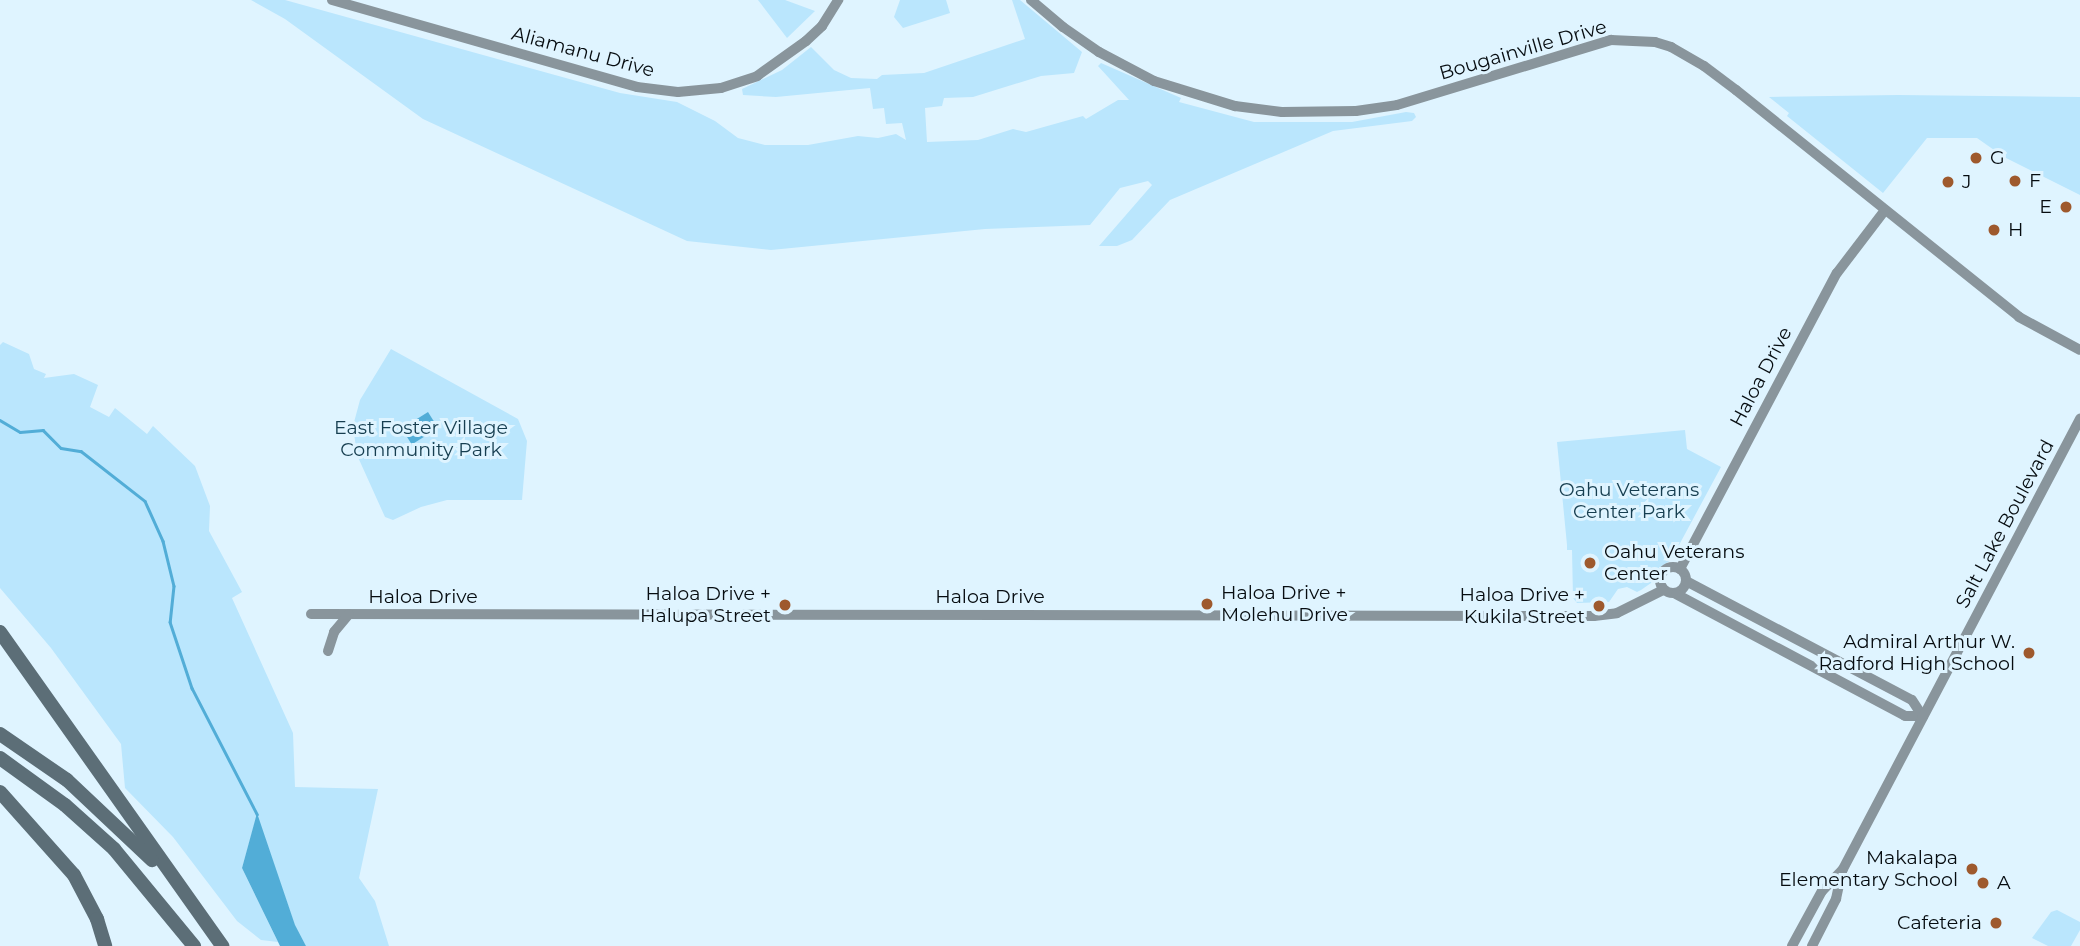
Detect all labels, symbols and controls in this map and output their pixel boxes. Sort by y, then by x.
street label: Bougainville Drive [1437,15,1609,85]
street label: Aliamanu Drive [509,22,657,82]
place label: G [1990,147,2005,169]
marker: G [1968,150,1984,166]
place label: F [2029,170,2041,192]
place label: J [1962,171,1972,193]
marker: F [2007,173,2023,189]
marker: J [1940,174,1956,190]
place label: E [2039,196,2052,218]
marker: E [2058,199,2074,215]
place label: H [2008,219,2023,241]
marker: H [1986,222,2002,238]
street label: Haloa Drive [1725,323,1797,431]
park label: East Foster Village Community Park [334,417,508,461]
street label: Salt Lake Boulevard [1951,436,2059,612]
park label: Oahu Veterans Center Park [1559,479,1699,523]
place label: Oahu Veterans Center [1604,541,1744,585]
marker: Oahu Veterans Center [1582,555,1598,571]
place label: Haloa Drive + Molehu Drive [1221,582,1348,626]
place label: Haloa Drive + Halupa Street [640,583,771,627]
place label: Haloa Drive + Kukila Street [1460,584,1585,628]
street label: Haloa Drive [368,586,478,608]
street label: Haloa Drive [935,586,1045,608]
marker: Haloa Drive + Molehu Drive [1199,596,1215,612]
marker: Haloa Drive + Halupa Street [777,597,793,613]
marker: Haloa Drive + Kukila Street [1591,598,1607,614]
place label: Admiral Arthur W. Radford High School [1818,631,2015,675]
marker: Admiral Arthur W. Radford High School [2021,645,2037,661]
place label: Makalapa Elementary School [1779,847,1958,891]
marker: Makalapa Elementary School [1964,861,1980,877]
place label: A [1997,872,2011,894]
marker: A [1975,875,1991,891]
place label: Cafeteria [1897,912,1982,934]
marker: Cafeteria [1988,915,2004,931]

